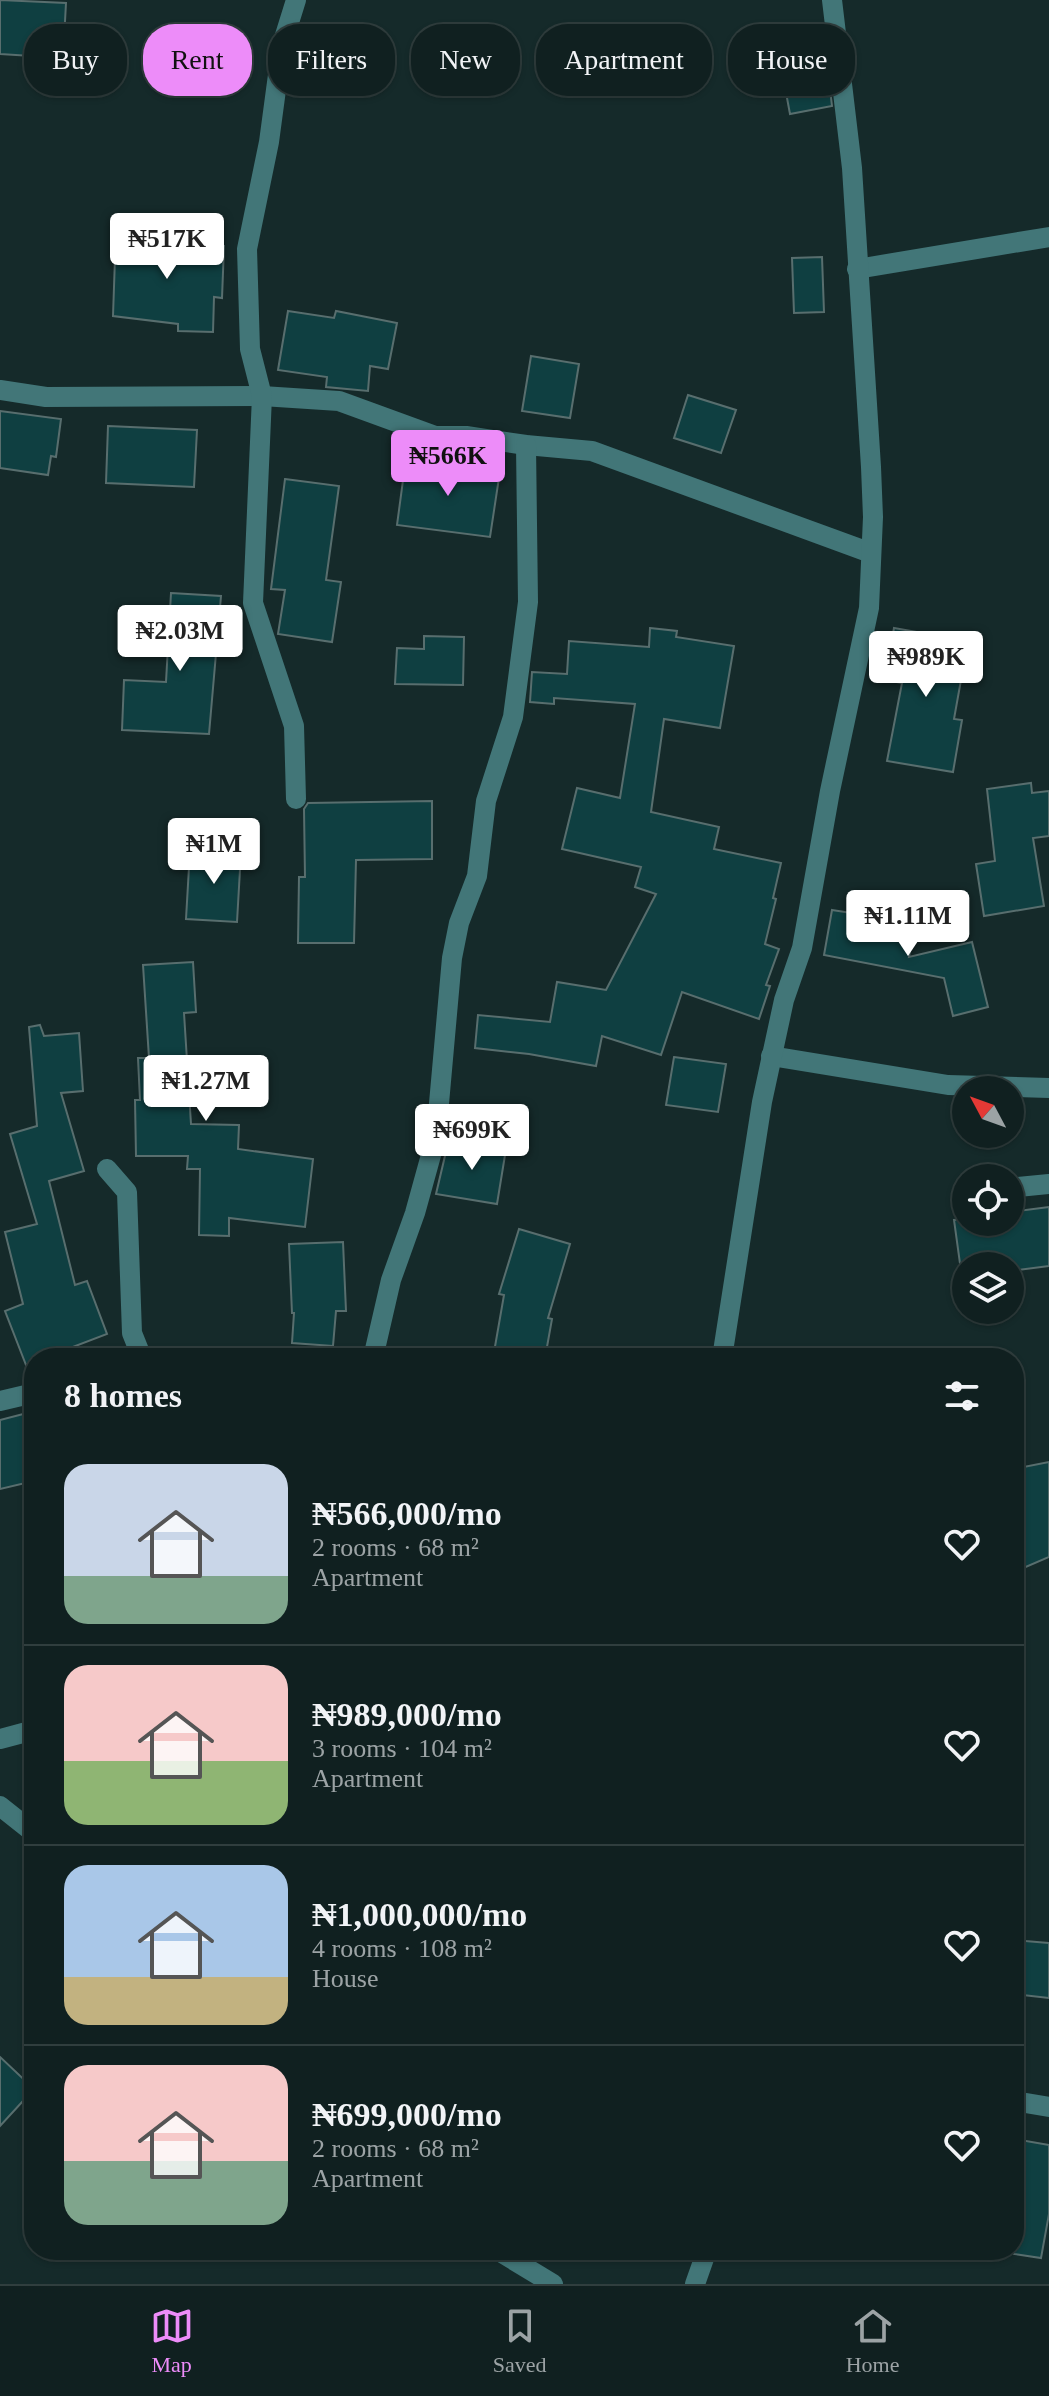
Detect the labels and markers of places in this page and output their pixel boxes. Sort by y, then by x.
pin: ₦517K [111,213,223,281]
pin: ₦566K [392,430,504,498]
pin: ₦2.03M [115,605,245,673]
pin: ₦989K [870,631,982,699]
pin: ₦1M [175,818,253,886]
pin: ₦1.11M [843,890,973,958]
pin: ₦1.27M [141,1055,271,1123]
pin: ₦699K [416,1104,528,1172]

